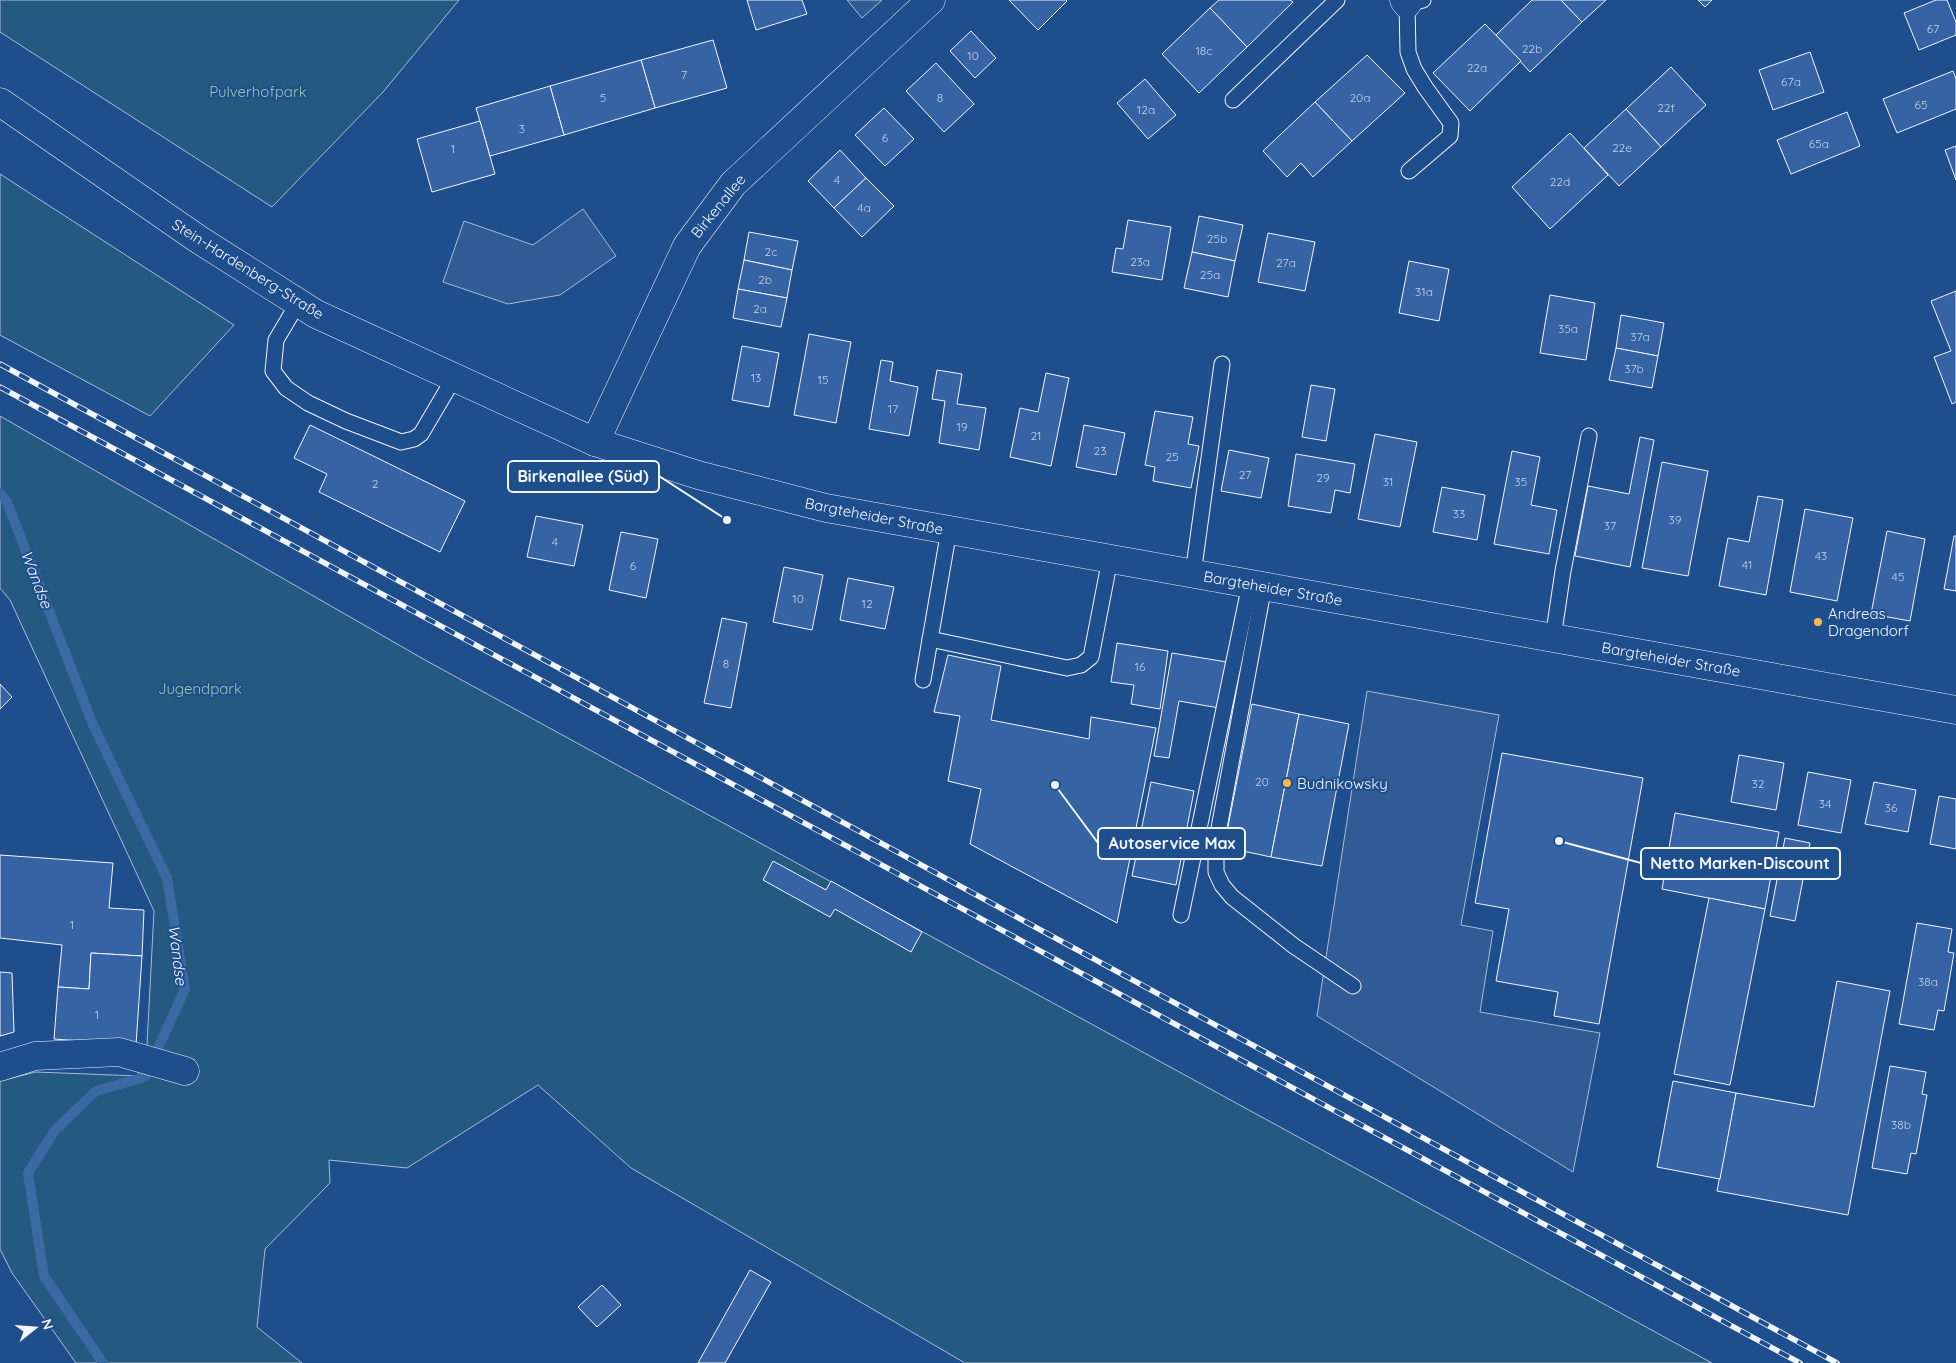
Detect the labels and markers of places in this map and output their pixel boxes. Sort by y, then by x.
callout: Birkenallee (Süd) [508,461,659,492]
place label: Andreas Dragendorf [1828,604,1910,640]
marker: Andreas Dragendorf [1812,616,1824,628]
place label: Budnikowsky [1297,774,1388,793]
marker: Budnikowsky [1281,777,1293,789]
callout: Autoservice Max [1098,828,1245,859]
callout: Netto Marken-Discount [1641,848,1840,879]

